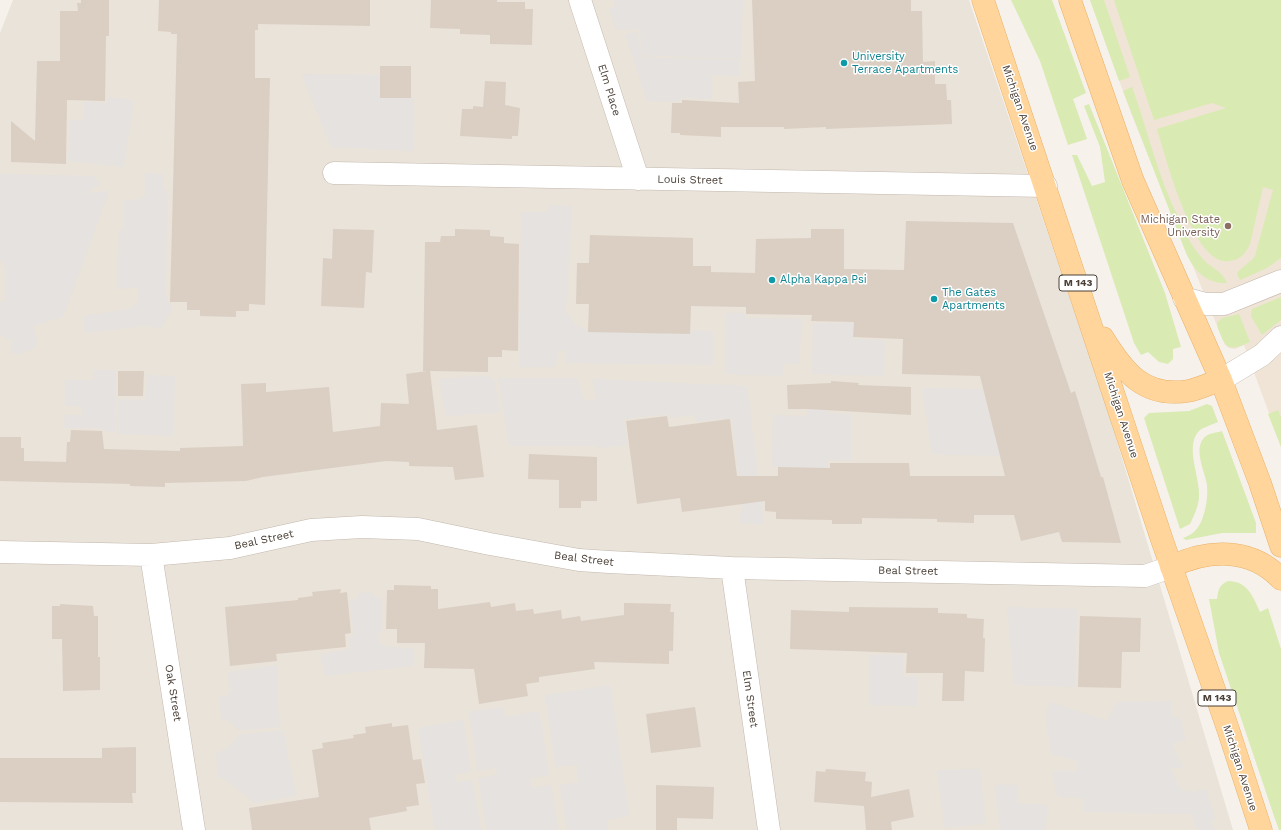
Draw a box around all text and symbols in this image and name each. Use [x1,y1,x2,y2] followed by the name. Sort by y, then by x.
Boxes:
[852,50,958,76] place label: University Terrace Apartments
[839,58,849,68] marker: University Terrace Apartments
[595,63,623,117] street label: Elm Place
[999,63,1041,153] street label: Michigan Avenue
[657,173,723,187] street label: Louis Street
[1141,213,1220,239] place label: Michigan State University
[1223,221,1233,231] marker: Michigan State University
[780,273,867,287] place label: Alpha Kappa Psi
[767,275,777,285] marker: Alpha Kappa Psi
[1059,275,1097,291] road number: M 143
[942,286,1005,312] place label: The Gates Apartments
[929,294,939,304] marker: The Gates Apartments
[1101,370,1141,460] street label: Michigan Avenue
[233,527,295,553] street label: Beal Street
[553,549,615,569] street label: Beal Street
[878,564,938,578] street label: Beal Street
[162,664,184,722] street label: Oak Street
[739,669,761,729] street label: Elm Street
[1198,690,1236,706] road number: M 143
[1220,723,1260,813] street label: Michigan Avenue

